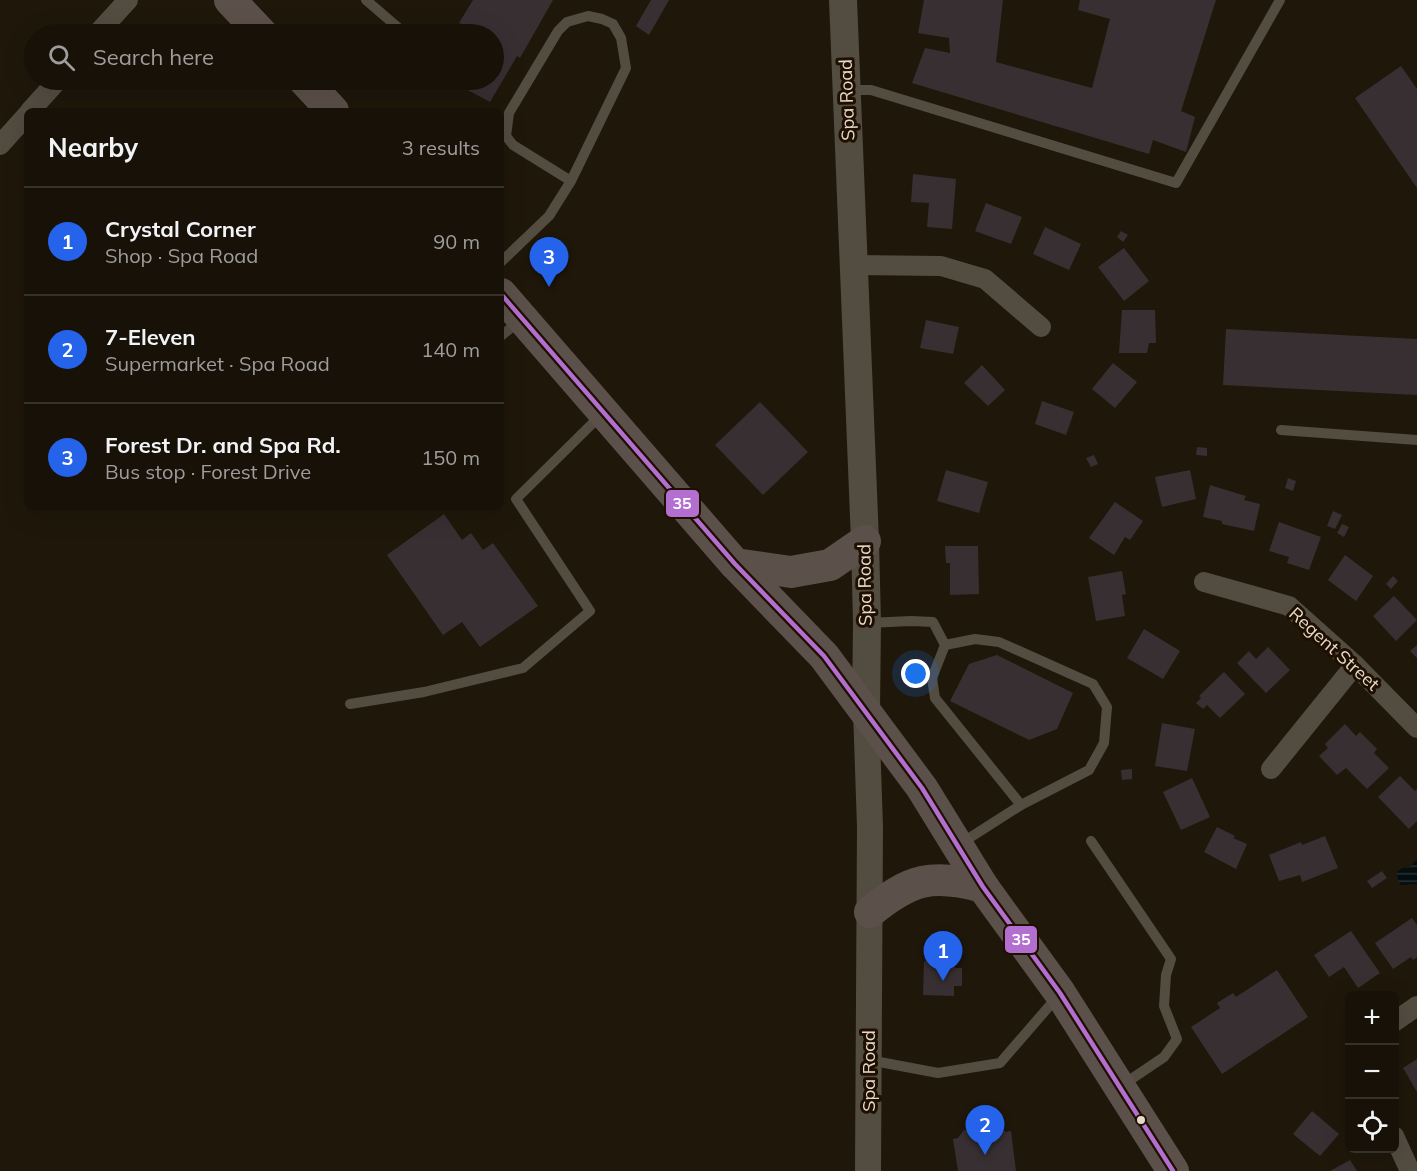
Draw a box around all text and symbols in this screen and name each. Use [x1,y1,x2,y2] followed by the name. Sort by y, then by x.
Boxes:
[24,24,504,90] search box
[45,41,78,74] icon: search
[93,43,214,71] text: Search here
[834,59,859,141] street label: Spa Road
[48,131,138,164] text: Nearby
[402,135,480,160] text: 3 results
[105,215,256,243] text: Crystal Corner
[62,229,74,254] text: 1
[433,229,480,254] text: 90 m
[530,238,568,287] pin: 3
[105,243,258,268] text: Shop · Spa Road
[105,323,196,351] text: 7-Eleven
[62,337,74,362] text: 2
[421,337,480,362] text: 140 m
[105,351,330,376] text: Supermarket · Spa Road
[105,431,341,459] text: Forest Dr. and Spa Rd.
[62,445,74,470] text: 3
[421,445,480,470] text: 150 m
[105,459,311,484] text: Bus stop · Forest Drive
[665,489,700,518] line badge: 35
[672,493,692,513] text: 35
[852,544,877,626] street label: Spa Road
[1284,602,1384,695] street label: Regent Street
[901,659,930,688] your location
[1004,925,1038,954] line badge: 35
[1011,929,1031,949] text: 35
[924,932,962,981] pin: 1
[1345,991,1399,1153] map controls
[1345,991,1399,1045] button: +
[857,1030,880,1112] street label: Spa Road
[1345,1045,1399,1099] button: −
[1345,1099,1399,1153] button: locate
[966,1106,1004,1155] pin: 2
[1135,1114,1147,1126] unlabelled marker

